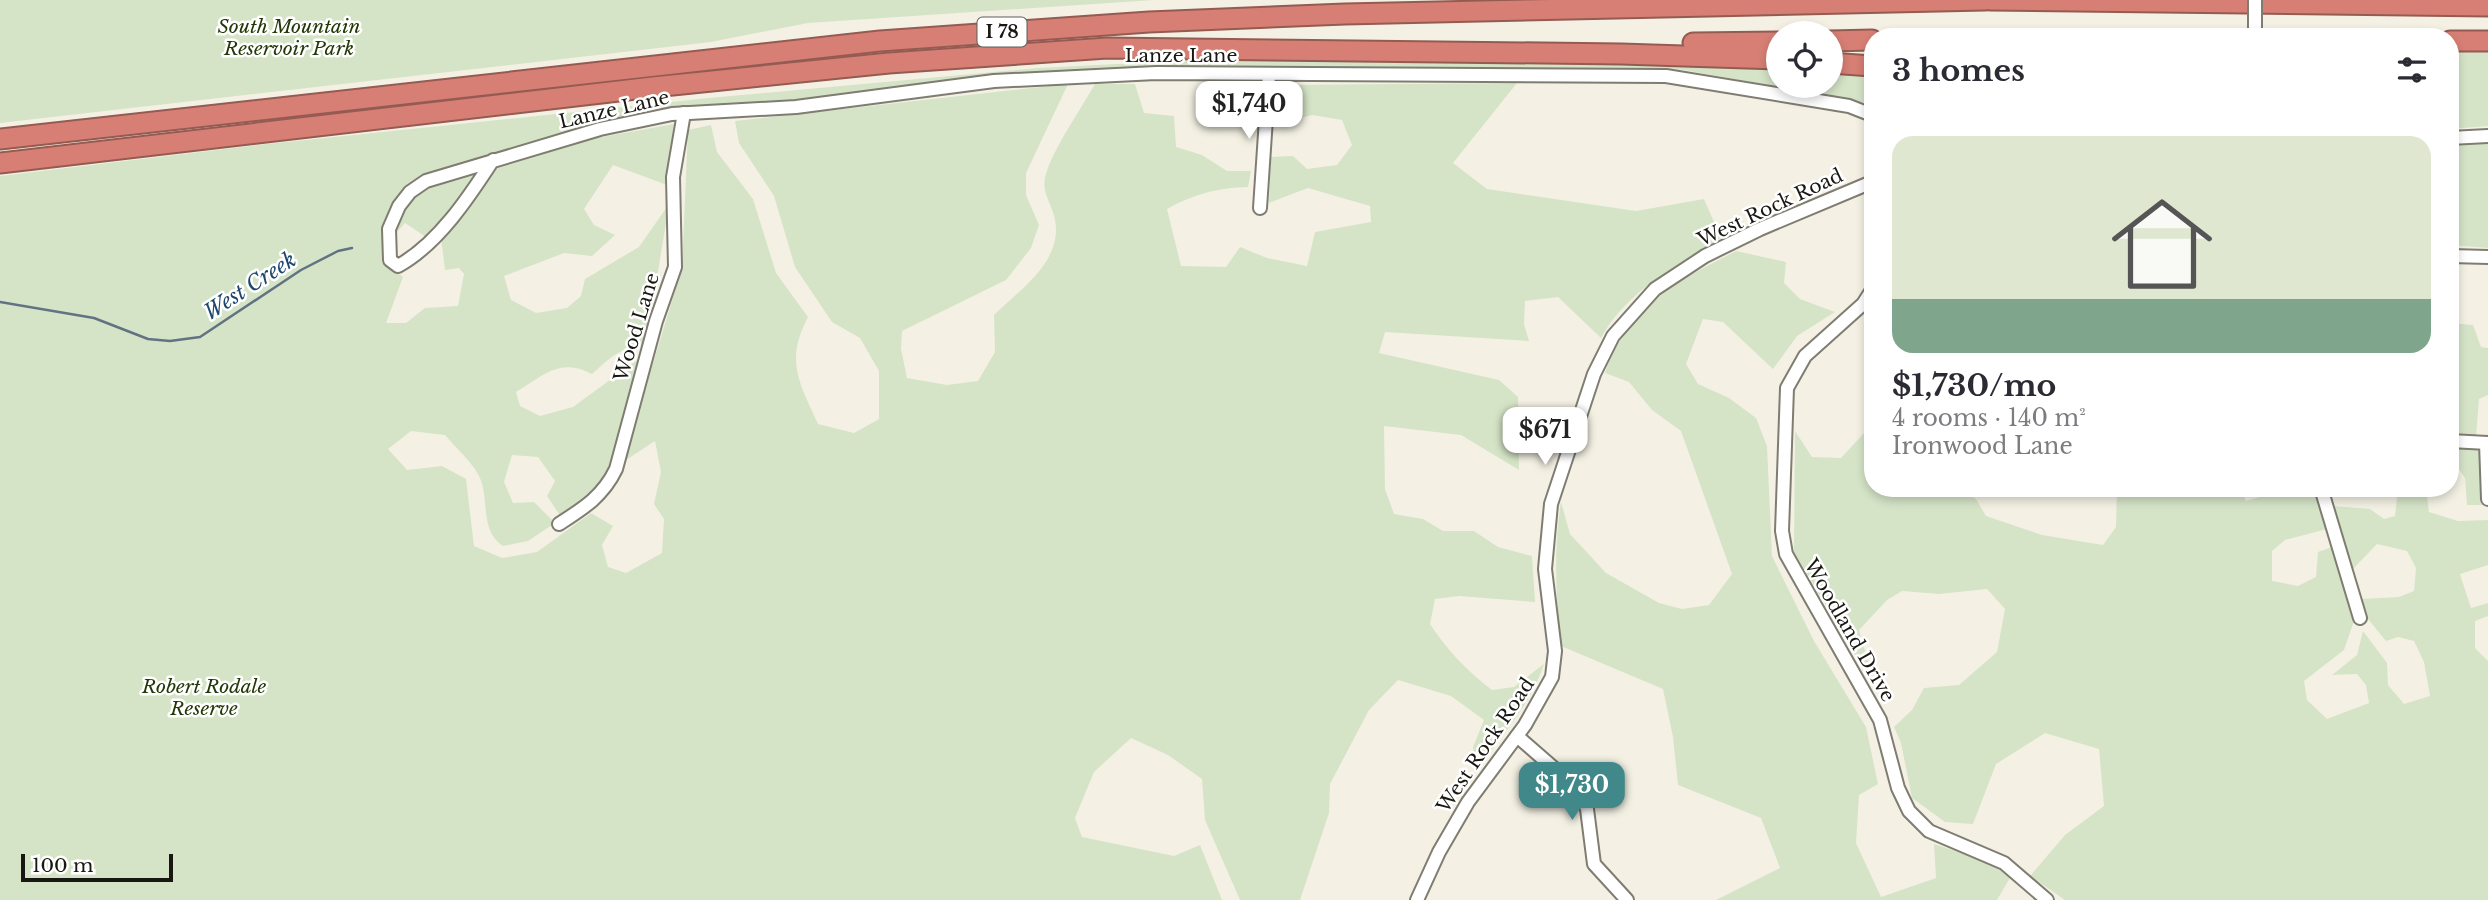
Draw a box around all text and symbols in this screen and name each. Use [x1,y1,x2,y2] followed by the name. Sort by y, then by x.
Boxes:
[218,15,360,60] park label: South Mountain Reservoir Park
[978,17,1026,46] road number: I 78
[1766,21,1843,98] map controls
[1766,21,1843,98] button: locate
[1125,44,1237,67] street label: Lanze Lane
[2393,51,2431,89] icon: filters
[1892,52,2025,89] text: 3 homes
[1192,82,1306,141] pin: $1,740
[557,86,672,133] street label: Lanze Lane
[1212,90,1286,118] text: $1,740
[1693,164,1847,252] street label: West Rock Road
[2099,181,2225,307] icon: home
[199,247,301,325] water label: West Creek
[609,270,664,385] street label: Wood Lane
[1892,367,2056,404] text: $1,730/mo
[1892,404,2086,432] text: 4 rooms · 140 m²
[1504,407,1586,467] pin: $671
[1519,416,1571,444] text: $671
[1892,432,2073,460] text: Ironwood Lane
[1799,554,1900,706] street label: Woodland Drive
[1431,673,1539,818] street label: West Rock Road
[141,675,266,720] park label: Robert Rodale Reserve
[1515,762,1629,822] pin: $1,730
[1535,771,1609,799] text: $1,730
[21,851,173,883] scale bar
[32,854,93,877] text: 100 m

